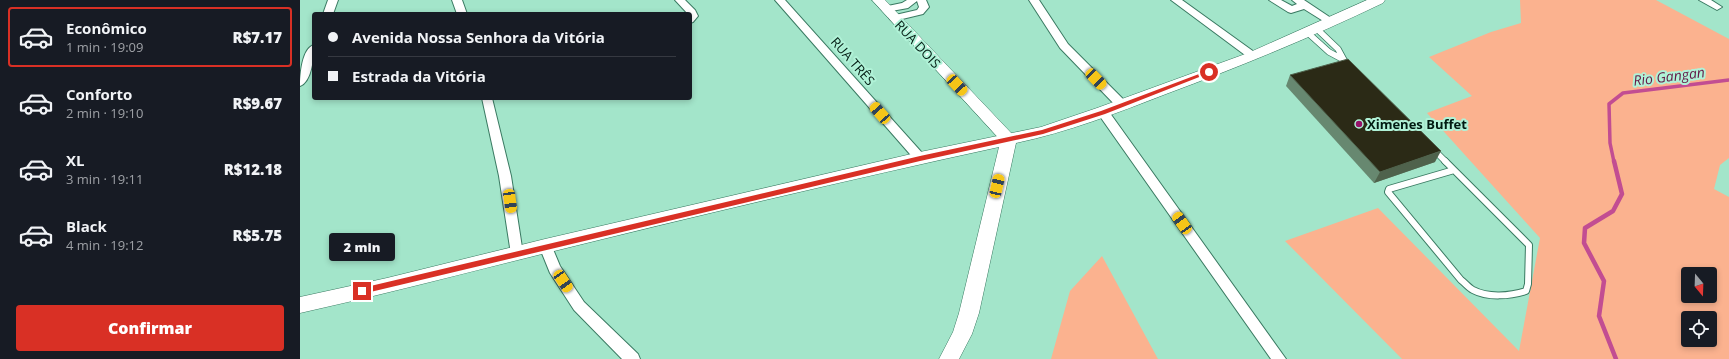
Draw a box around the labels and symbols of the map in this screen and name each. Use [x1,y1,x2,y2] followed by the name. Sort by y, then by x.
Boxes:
[891,16,945,72] street label: RUA DOIS
[827,33,879,89] street label: RUA TRÊS
[1632,62,1706,90] water label: Rio Gangan
[1200,63,1218,81] route start
[1083,66,1109,92] car
[944,72,970,98] car
[868,100,892,126] car
[1367,115,1467,133] place label: Ximenes Buffet
[1354,119,1364,129] marker: Ximenes Buffet
[988,173,1006,199] car
[502,188,518,214] car
[1170,210,1194,236] car
[329,233,395,261] callout: 2 min
[1681,267,1717,303] north arrow
[551,268,575,294] car
[353,282,371,300] route end

